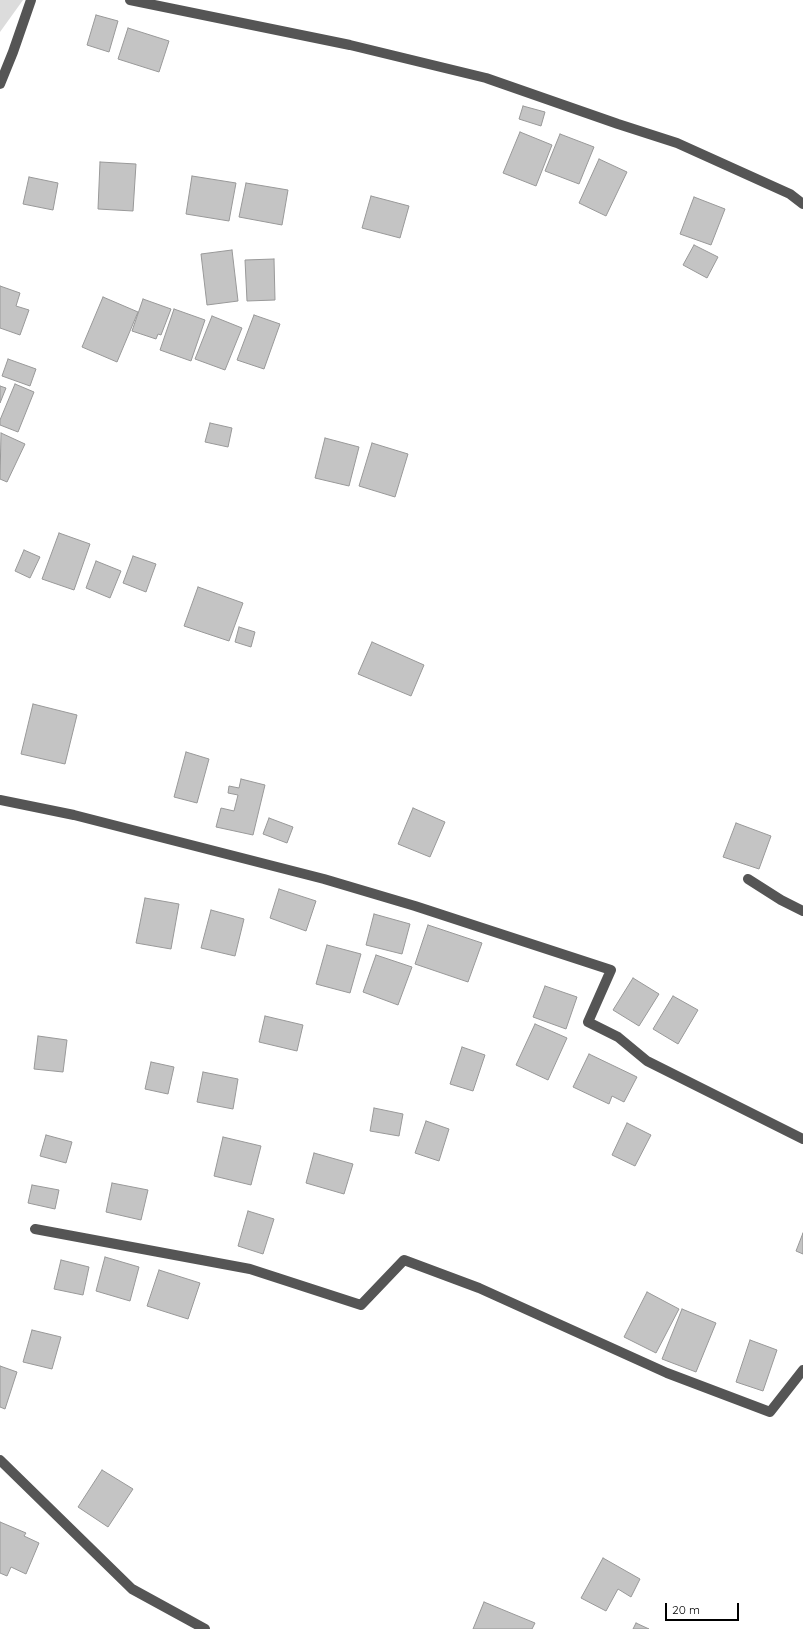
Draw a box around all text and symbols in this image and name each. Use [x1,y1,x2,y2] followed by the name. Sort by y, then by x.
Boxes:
[667,1595,741,1621] scale bar
[672,1602,700,1617] text: 20 m

